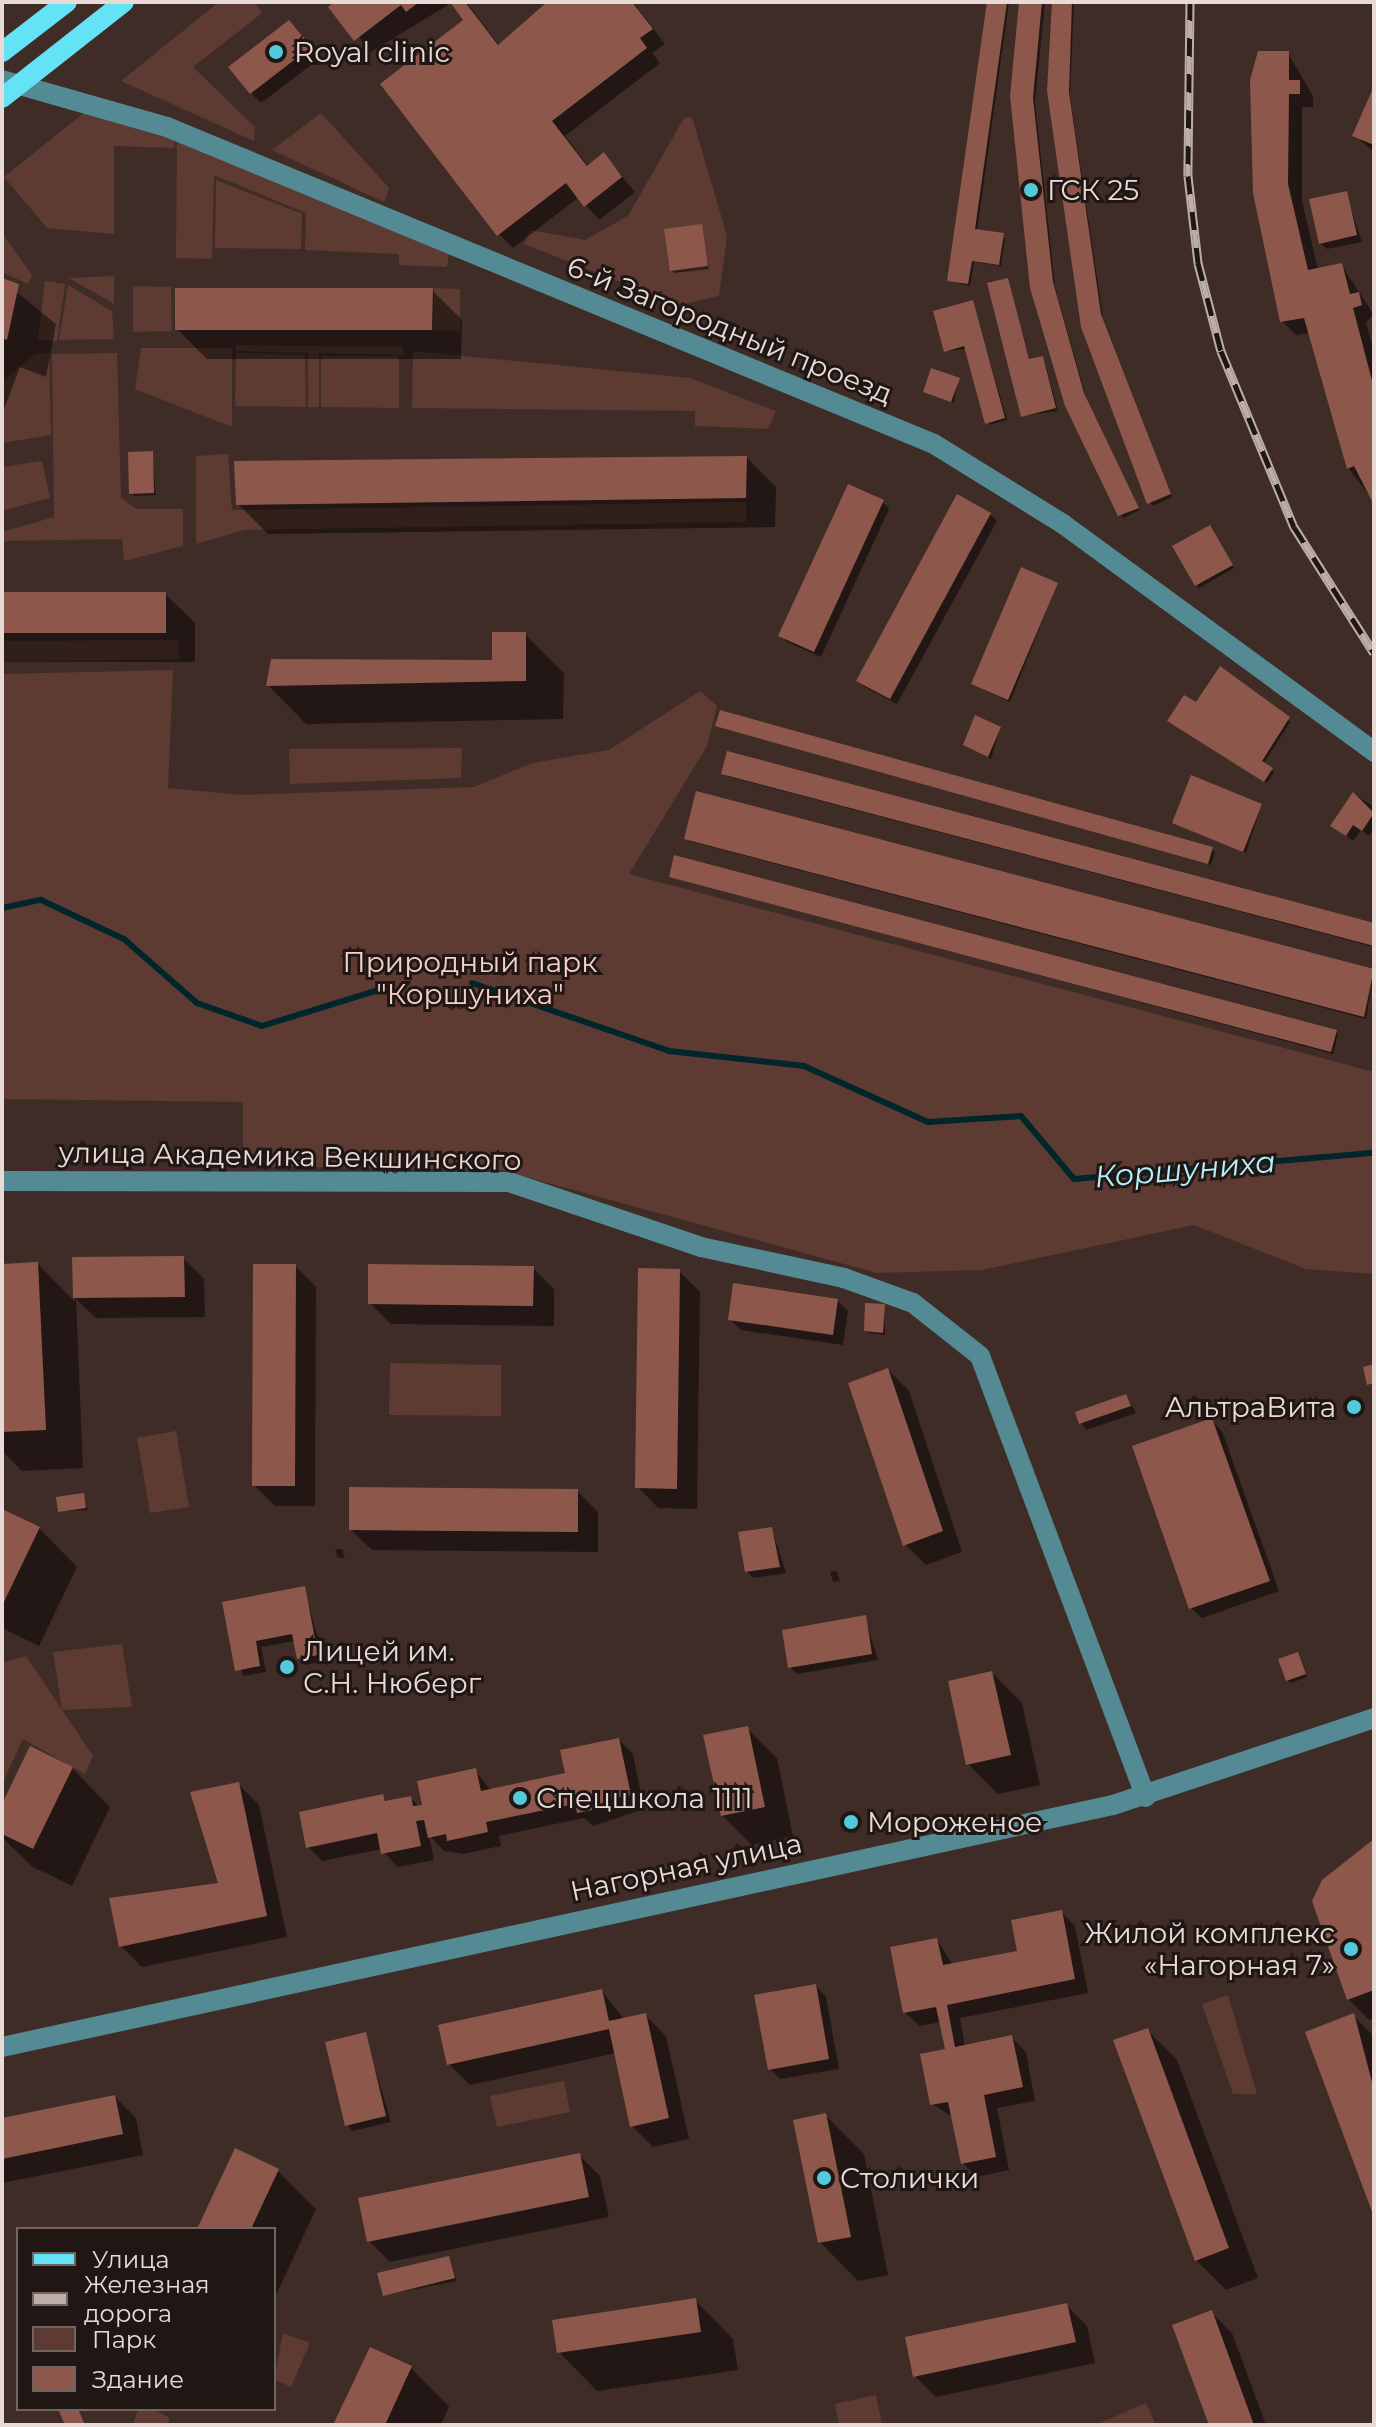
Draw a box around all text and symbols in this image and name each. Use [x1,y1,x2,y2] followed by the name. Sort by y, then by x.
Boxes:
[294,35,450,69] place label: Royal clinic
[265,41,287,63] marker: Royal clinic
[1047,173,1139,207] place label: ГСК 25
[1022,181,1040,199] marker: ГСК 25
[563,249,897,411] street label: 6-й Загородный проезд
[343,945,597,1011] park label: Природный парк "Коршуниха"
[58,1135,522,1177] street label: улица Академика Векшинского
[1093,1144,1277,1196] water label: Коршуниха
[1165,1390,1336,1424] place label: АльтраВита
[1343,1396,1365,1418] marker: АльтраВита
[303,1634,481,1700] place label: Лицей им. С.Н. Нюберг
[278,1658,296,1676] marker: Лицей им. С.Н. Нюберг
[536,1781,753,1815] place label: Спецшкола 1111
[511,1789,529,1807] marker: Спецшкола 1111
[867,1805,1042,1839] place label: Мороженое
[842,1813,860,1831] marker: Мороженое
[567,1826,805,1908] street label: Нагорная улица
[1084,1916,1335,1982] place label: Жилой комплекс «Нагорная 7»
[1342,1940,1360,1958] marker: Жилой комплекс «Нагорная 7»
[840,2161,979,2195] place label: Столички
[815,2169,833,2187] marker: Столички
[16,2227,276,2411] legend
[92,2245,170,2274] text: Улица
[84,2270,210,2328] text: Железная дорога
[92,2325,156,2354] text: Парк
[92,2365,184,2394] text: Здание

